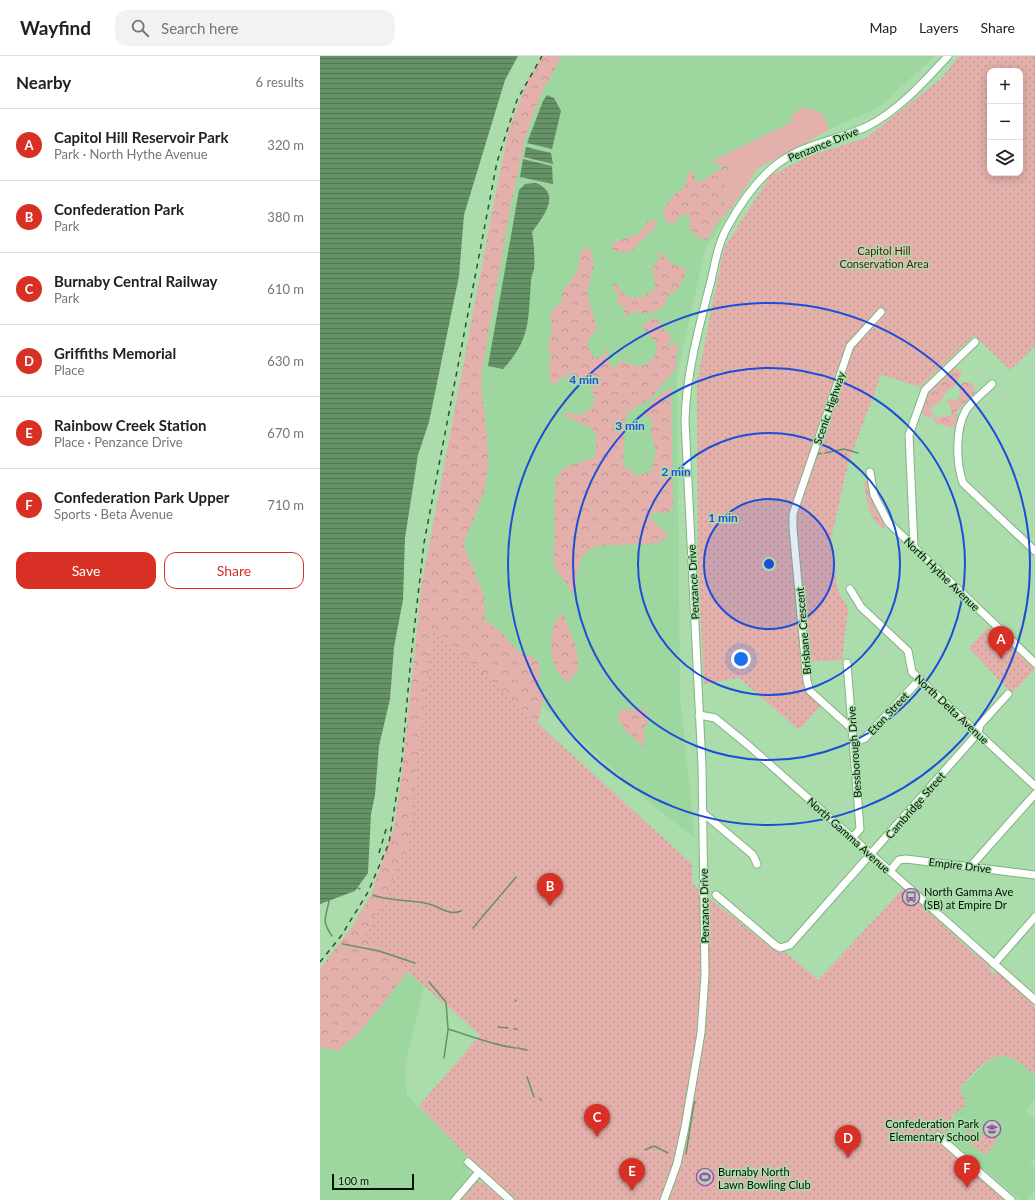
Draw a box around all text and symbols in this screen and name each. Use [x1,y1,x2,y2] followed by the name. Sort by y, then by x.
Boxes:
[115,10,395,46] search box
[20,16,91,39] text: Wayfind
[129,17,151,39] icon: search
[161,19,238,37] text: Search here
[869,19,897,36] text: Map
[919,19,959,36] text: Layers
[981,19,1015,36] text: Share
[987,68,1023,176] map controls
[987,68,1023,104] button: +
[16,72,71,93] text: Nearby
[256,74,304,90] text: 6 results
[987,104,1023,140] button: −
[786,124,860,164] street label: Penzance Drive
[54,128,228,146] text: Capitol Hill Reservoir Park
[24,137,34,153] text: A
[267,137,304,153] text: 320 m
[987,140,1023,176] button: layers
[54,146,208,162] text: Park · North Hythe Avenue
[54,200,184,218] text: Confederation Park
[25,209,33,225] text: B
[267,209,304,225] text: 380 m
[54,218,79,234] text: Park
[839,244,929,270] park label: Capitol Hill Conservation Area
[54,272,217,290] text: Burnaby Central Railway
[25,281,33,297] text: C
[267,281,304,297] text: 610 m
[54,290,79,306] text: Park
[54,344,176,362] text: Griffiths Memorial
[24,353,34,369] text: D
[267,353,304,369] text: 630 m
[54,362,84,378] text: Place
[810,370,848,446] street label: Scenic Highway
[569,372,599,387] text: 4 min
[54,416,206,434] text: Rainbow Creek Station
[615,418,645,433] text: 3 min
[25,425,33,441] text: E
[267,425,304,441] text: 670 m
[54,434,183,450] text: Place · Penzance Drive
[661,464,691,479] text: 2 min
[54,488,229,506] text: Confederation Park Upper
[25,497,33,513] text: F
[267,497,304,513] text: 710 m
[54,506,173,522] text: Sports · Beta Avenue
[708,510,738,525] text: 1 min
[901,535,983,614] street label: North Hythe Avenue
[685,544,701,620] street label: Penzance Drive
[16,552,156,589] button: Save
[164,552,304,589] button: Share
[762,557,776,571] centre of rings
[793,587,813,675] street label: Brisbane Crescent
[988,626,1014,659] pin: A
[731,649,751,669] your location
[912,671,992,747] street label: North Delta Avenue
[865,689,911,737] street label: Eton Street
[844,706,864,798] street label: Bessborough Drive
[883,769,948,841] street label: Cambridge Street
[805,794,893,876] street label: North Gamma Avenue
[928,855,992,875] street label: Empire Drive
[697,868,711,944] street label: Penzance Drive
[537,873,563,906] pin: B
[924,885,1013,911] place label: North Gamma Ave (SB) at Empire Dr
[901,887,921,907] bus stop icon: North Gamma Ave (SB) at Empire Dr
[584,1104,610,1137] pin: C
[885,1117,979,1143] place label: Confederation Park Elementary School
[982,1119,1002,1139] school or university icon: Confederation Park Elementary School
[835,1125,861,1158] pin: D
[954,1155,980,1188] pin: F
[619,1158,645,1191] pin: E
[718,1165,811,1191] place label: Burnaby North Lawn Bowling Club
[695,1167,715,1187] sports icon: Burnaby North Lawn Bowling Club
[332,1172,414,1191] scale bar
[338,1174,369,1187] text: 100 m

